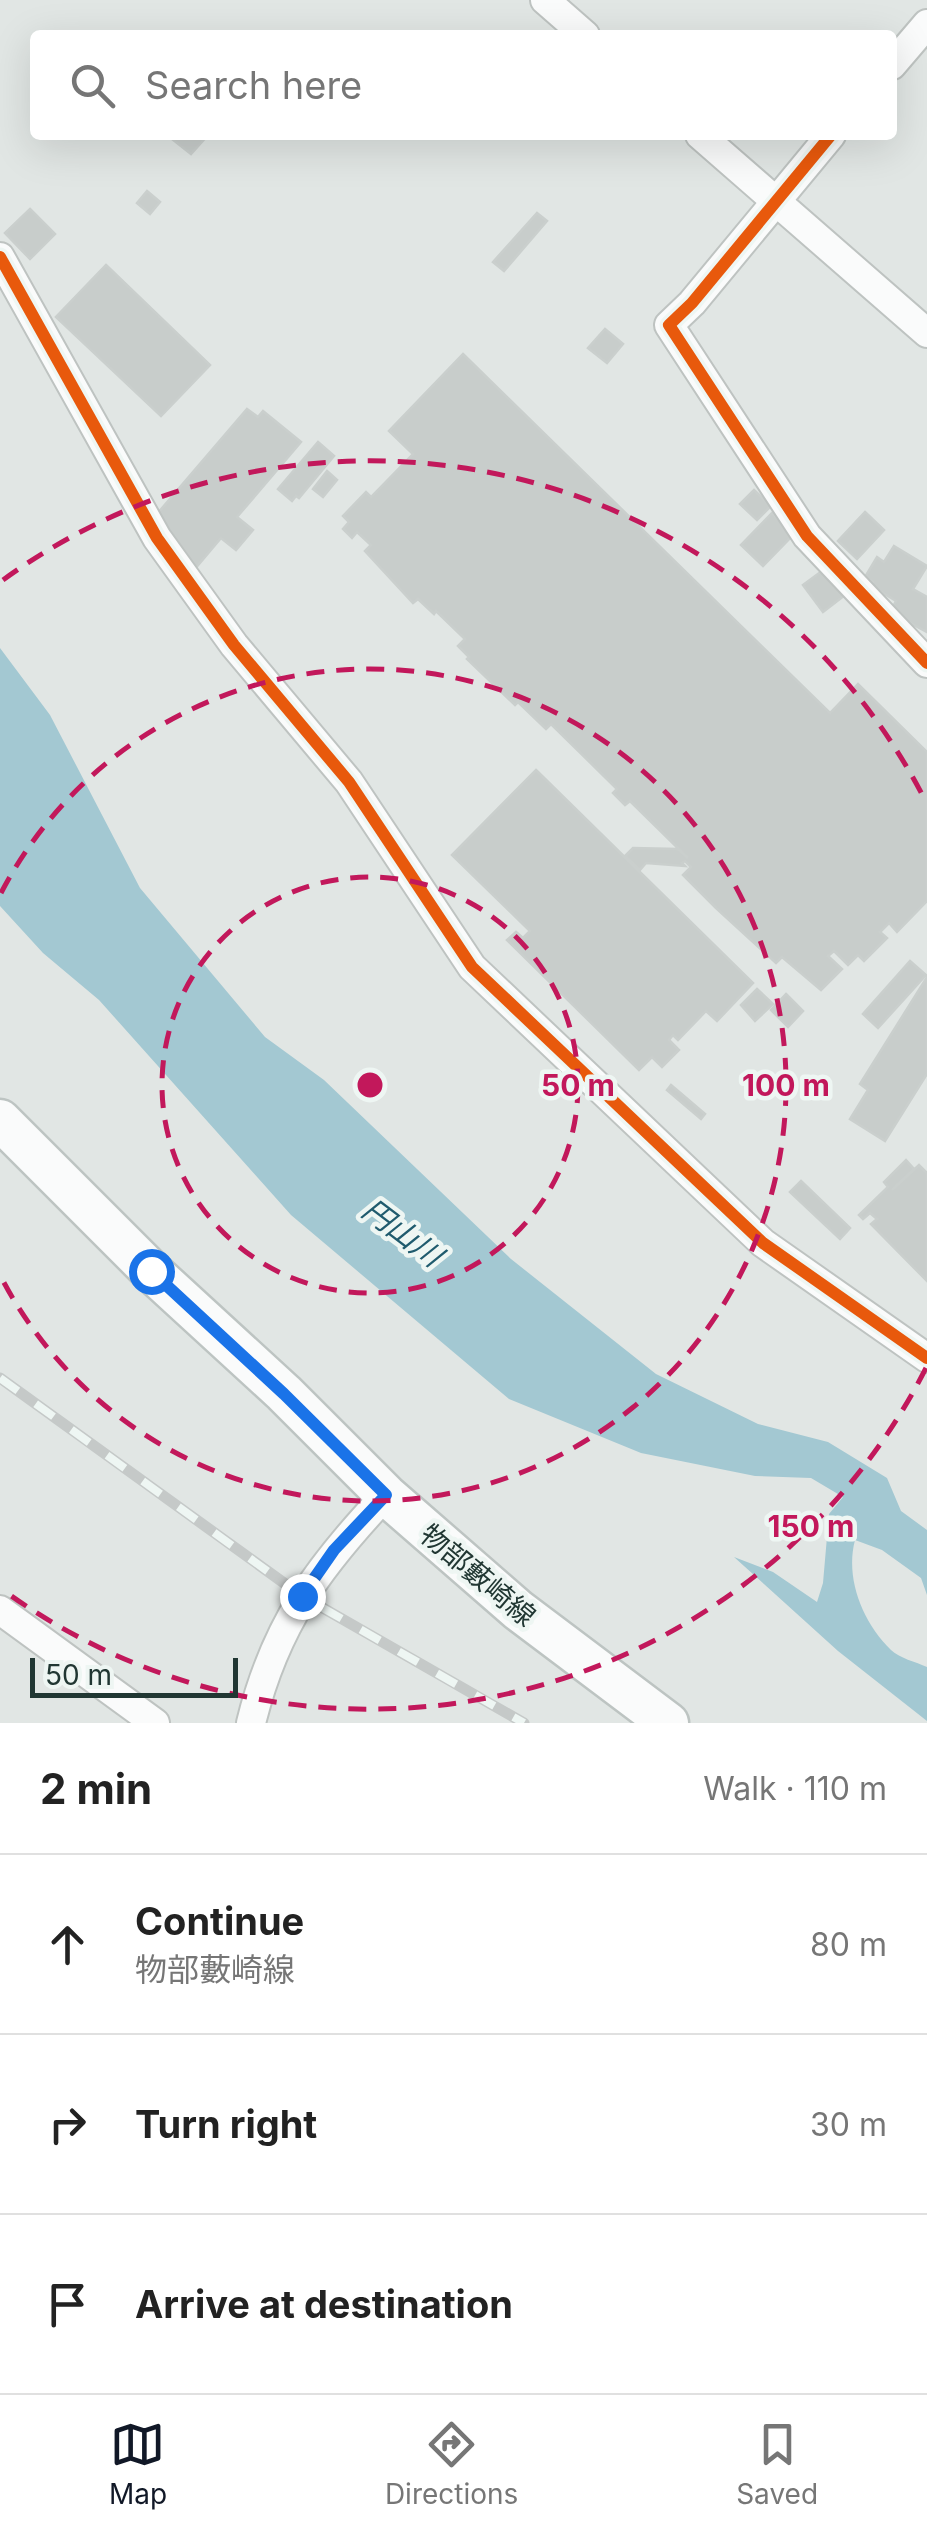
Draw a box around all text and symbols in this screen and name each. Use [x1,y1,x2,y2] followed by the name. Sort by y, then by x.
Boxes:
[30,30,897,140] search box
[65,58,120,113] icon: search
[145,62,362,108] text: Search here
[352,1067,388,1103] centre of rings
[541,1067,615,1103] text: 50 m
[742,1067,830,1103] text: 100 m
[356,1191,452,1275] water label: 円山川
[129,1249,175,1295] route start
[768,1508,854,1544] text: 150 m
[413,1517,543,1633] street label: 物部藪崎線
[280,1574,326,1620] route end
[30,1653,238,1698] scale bar
[45,1658,112,1692] text: 50 m
[40,1763,152,1814] text: 2 min
[703,1769,887,1808] text: Walk · 110 m
[135,1898,304,1944] text: Continue
[40,1917,95,1972] icon: ahead
[810,1925,887,1964] text: 80 m
[135,1950,295,1989] text: 物部藪崎線
[40,2097,95,2152] icon: right
[135,2101,317,2147] text: Turn right
[810,2105,887,2144] text: 30 m
[40,2277,95,2332] icon: arrive
[135,2281,513,2327] text: Arrive at destination
[109,2417,167,2511] tab: Map
[385,2417,518,2511] tab: Directions
[736,2417,818,2511] tab: Saved

